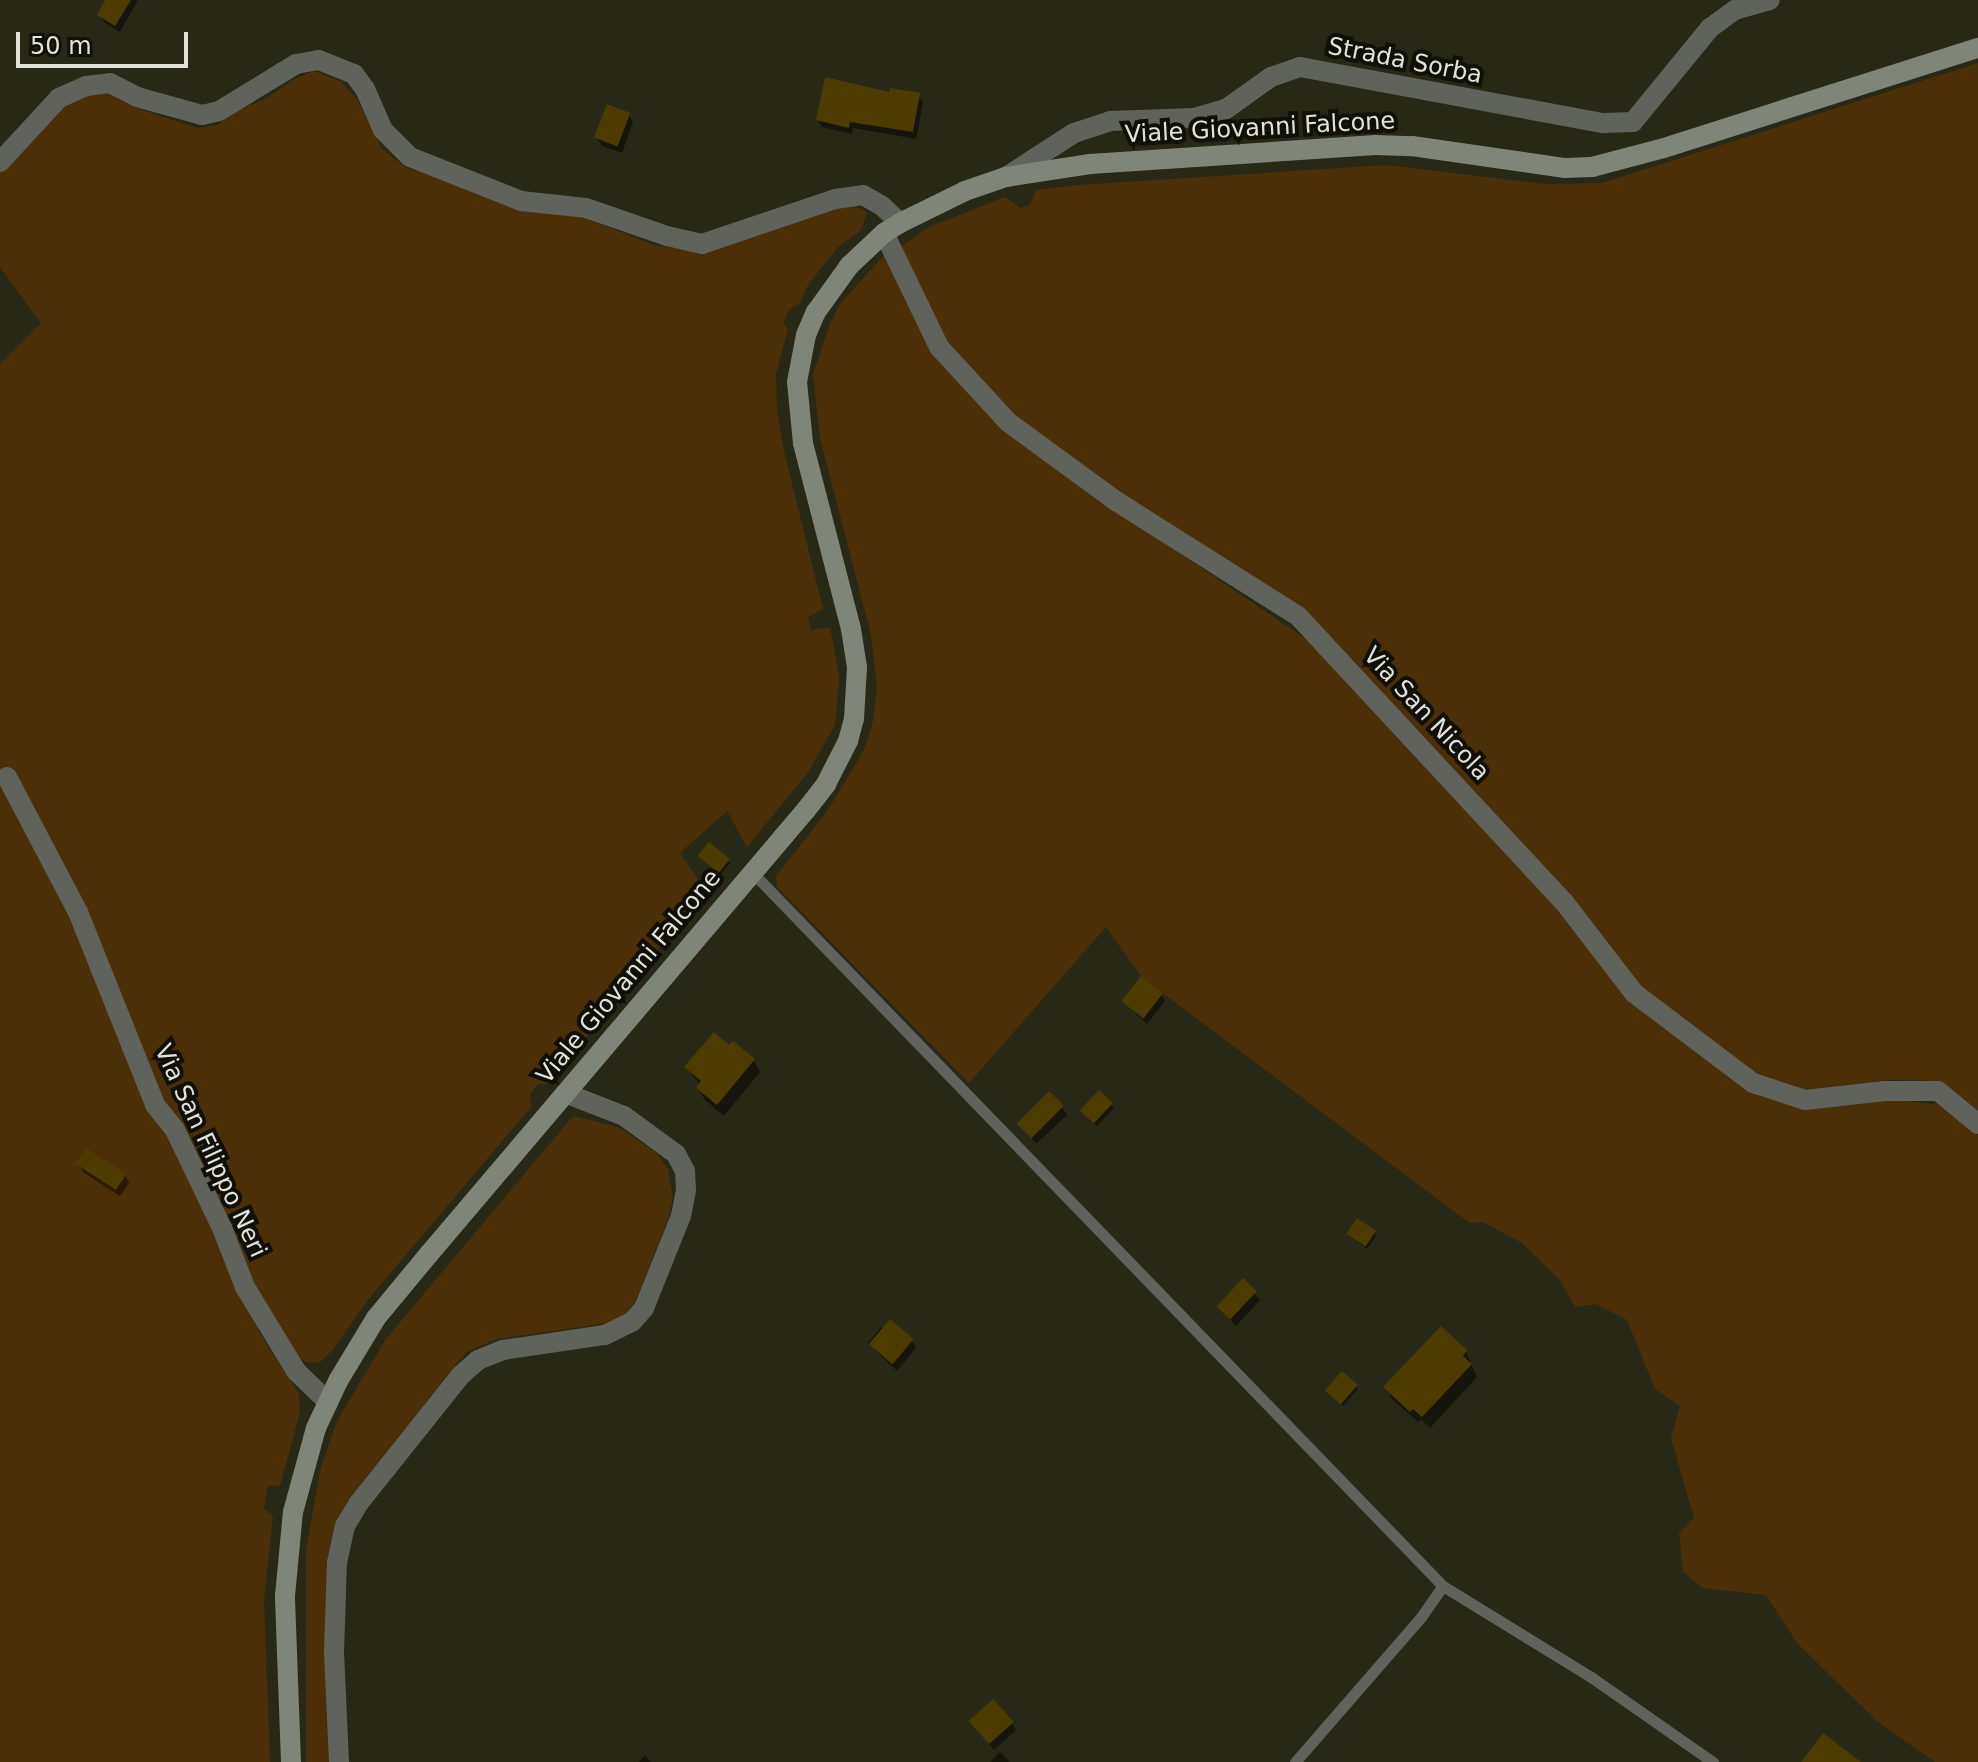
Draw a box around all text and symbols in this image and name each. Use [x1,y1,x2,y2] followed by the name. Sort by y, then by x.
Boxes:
[20,16,192,66] scale bar
[30,32,92,60] text: 50 m
[1325,32,1485,90] street label: Strada Sorba
[1124,107,1396,149] street label: Viale Giovanni Falcone
[1357,641,1495,787] street label: Via San Nicola
[531,864,727,1090] street label: Viale Giovanni Falcone
[148,1040,272,1262] street label: Via San Filippo Neri

